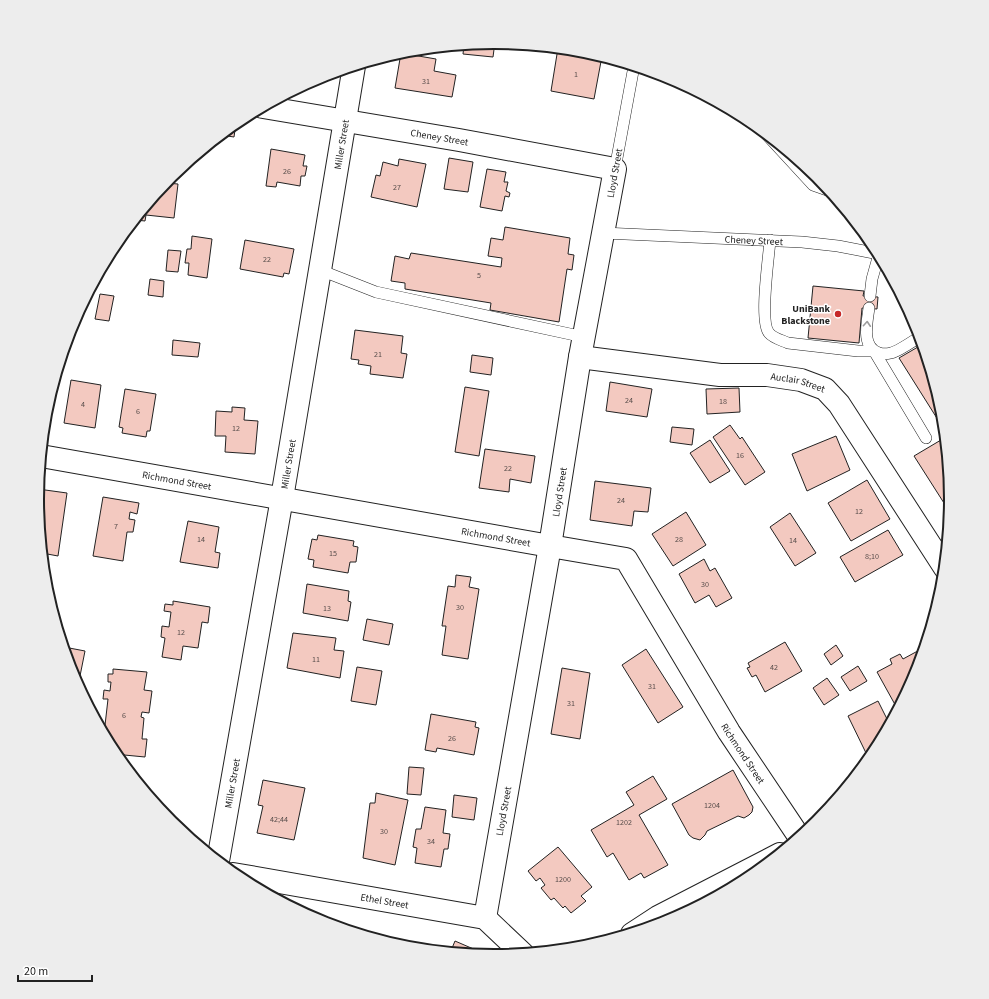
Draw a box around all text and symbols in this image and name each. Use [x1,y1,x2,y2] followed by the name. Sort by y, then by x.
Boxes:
[574,69,578,80] house number: 1
[422,76,430,87] house number: 31
[331,118,353,171] street label: Miller Street
[409,126,470,150] street label: Cheney Street
[604,147,626,199] street label: Lloyd Street
[283,166,291,177] house number: 26
[393,182,401,193] house number: 27
[724,233,784,249] street label: Cheney Street
[263,254,271,265] house number: 22
[477,270,481,281] house number: 5
[781,302,831,328] place label: UniBank Blackstone
[833,309,843,319] marker: UniBank Blackstone
[862,321,871,327] one-way arrow
[374,349,382,360] house number: 21
[770,370,828,397] street label: Auclair Street
[625,395,633,406] house number: 24
[719,396,727,407] house number: 18
[81,399,85,410] house number: 4
[136,406,140,417] house number: 6
[232,423,240,434] house number: 12
[278,438,300,490] street label: Miller Street
[736,450,744,461] house number: 16
[504,463,512,474] house number: 22
[549,466,571,518] street label: Lloyd Street
[141,468,213,494] street label: Richmond Street
[617,495,625,506] house number: 24
[855,506,863,517] house number: 12
[114,521,118,532] house number: 7
[460,524,532,551] street label: Richmond Street
[197,534,205,545] house number: 14
[675,534,683,545] house number: 28
[789,535,797,546] house number: 14
[329,548,337,559] house number: 15
[865,551,879,562] house number: 8;10
[701,579,709,590] house number: 30
[456,602,464,613] house number: 30
[323,603,331,614] house number: 13
[177,627,185,638] house number: 12
[312,654,320,665] house number: 11
[770,662,778,673] house number: 42
[648,681,656,692] house number: 31
[567,698,575,709] house number: 31
[122,710,126,721] house number: 6
[717,721,768,787] street label: Richmond Street
[448,733,456,744] house number: 26
[221,757,244,809] street label: Miller Street
[493,785,515,837] street label: Lloyd Street
[704,800,720,811] house number: 1204
[270,814,288,825] house number: 42;44
[616,817,632,828] house number: 1202
[380,826,388,837] house number: 30
[427,836,435,847] house number: 34
[555,874,571,885] house number: 1200
[359,890,410,913] street label: Ethel Street
[18,957,92,983] scale bar
[24,963,48,980] text: 20 m

